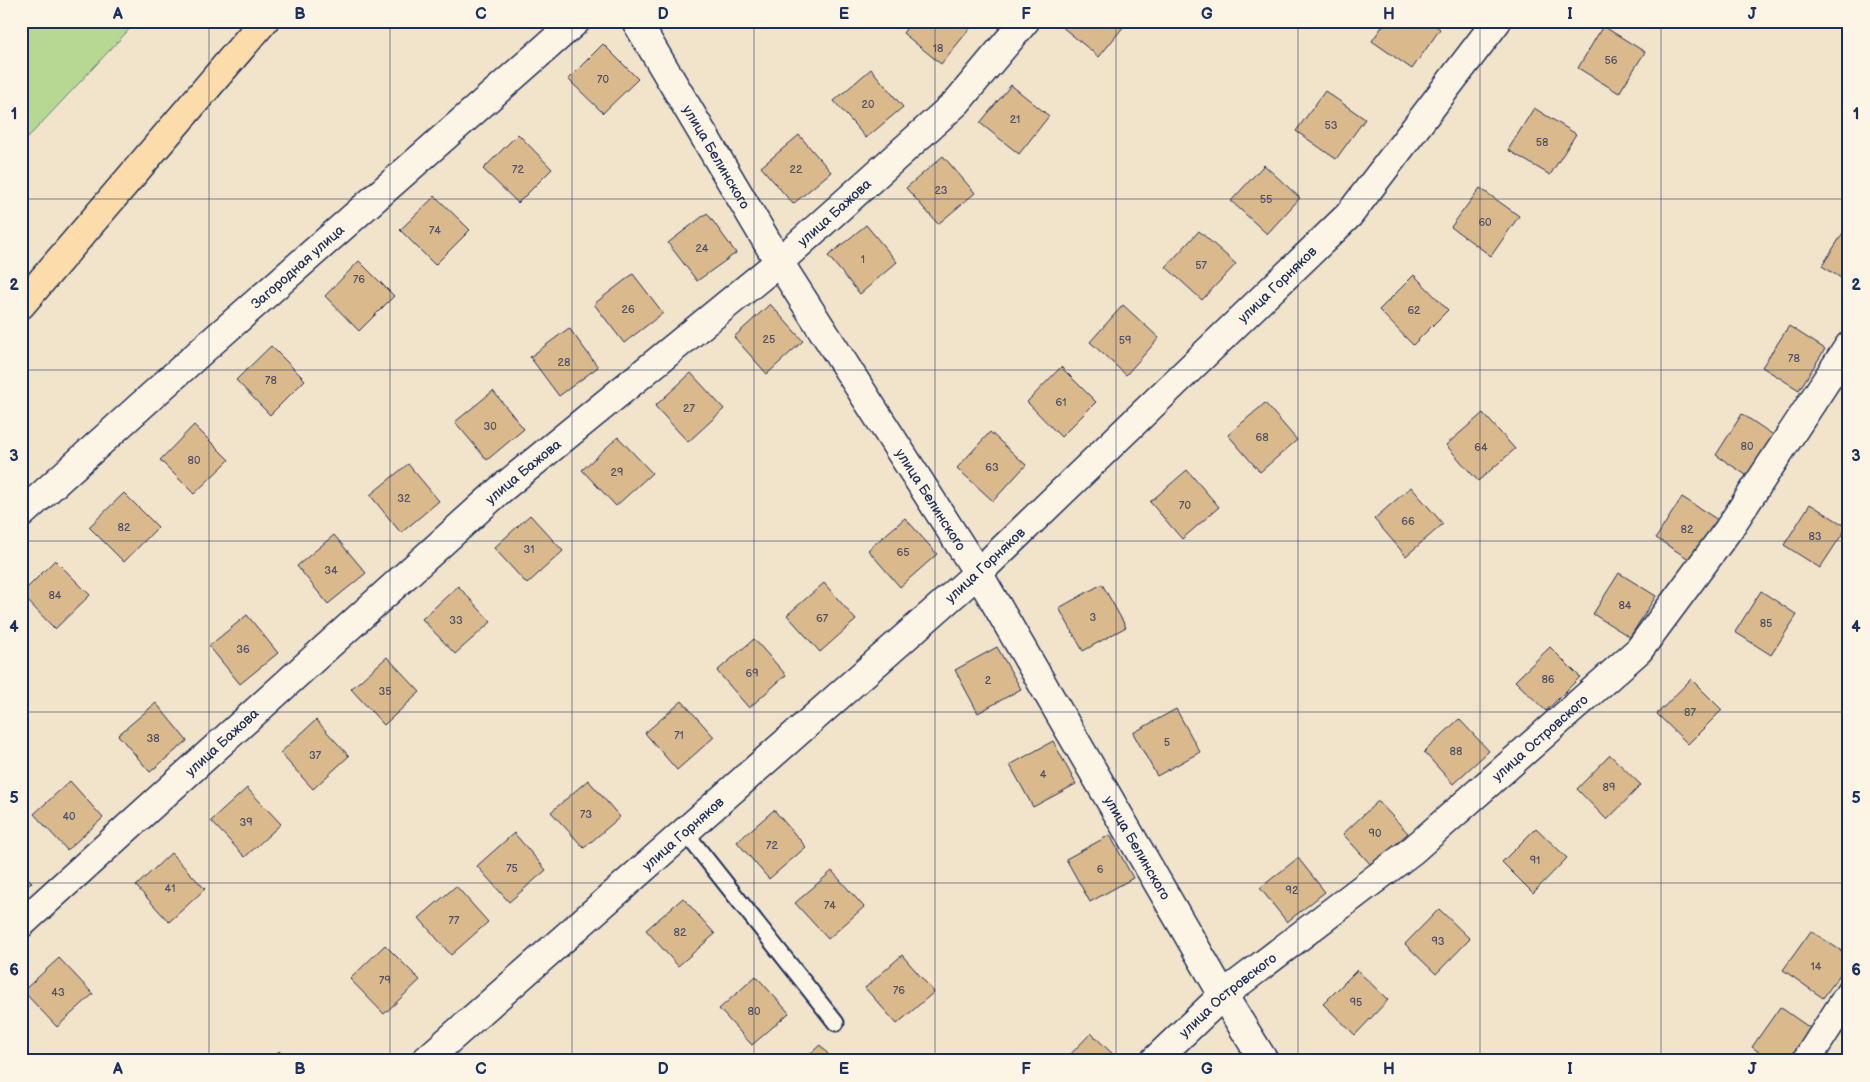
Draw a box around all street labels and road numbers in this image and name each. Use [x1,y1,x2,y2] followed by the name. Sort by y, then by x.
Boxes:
[679,102,754,212] street label: улица Белинского
[794,175,875,250] street label: улица Бажова
[248,221,348,313] street label: Загородная улица
[1234,242,1321,327] street label: улица Горняков
[482,435,565,508] street label: улица Бажова
[892,445,969,554] street label: улица Белинского
[942,524,1029,607] street label: улица Горняков
[1489,691,1592,785] street label: улица Островского
[182,704,263,780] street label: улица Бажова
[639,793,728,874] street label: улица Горняков
[1100,793,1174,903] street label: улица Белинского
[1176,949,1280,1041] street label: улица Островского

